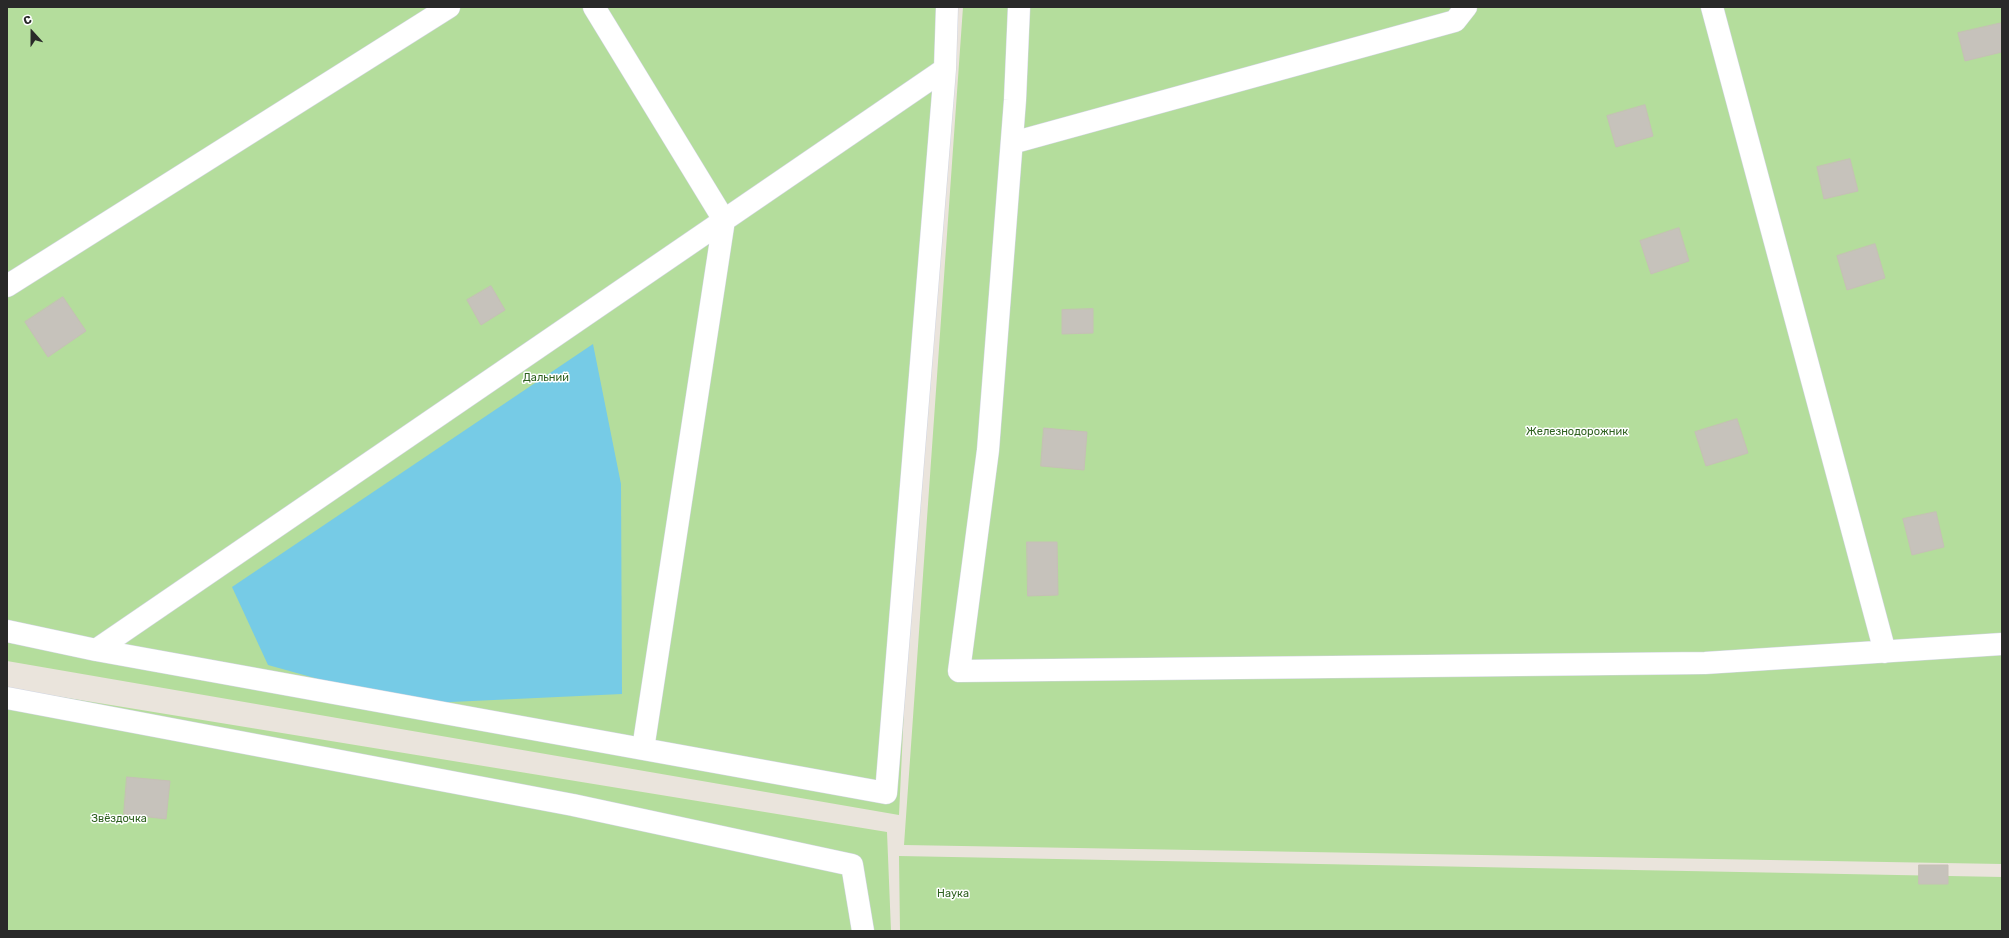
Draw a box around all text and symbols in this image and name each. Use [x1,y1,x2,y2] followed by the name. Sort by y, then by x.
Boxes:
[12,12,52,52] north arrow
[22,13,33,28] text: С
[523,371,569,385] park label: Дальний
[1526,425,1628,439] park label: Железнодорожник
[91,812,147,826] park label: Звёздочка
[937,887,969,901] park label: Наука

